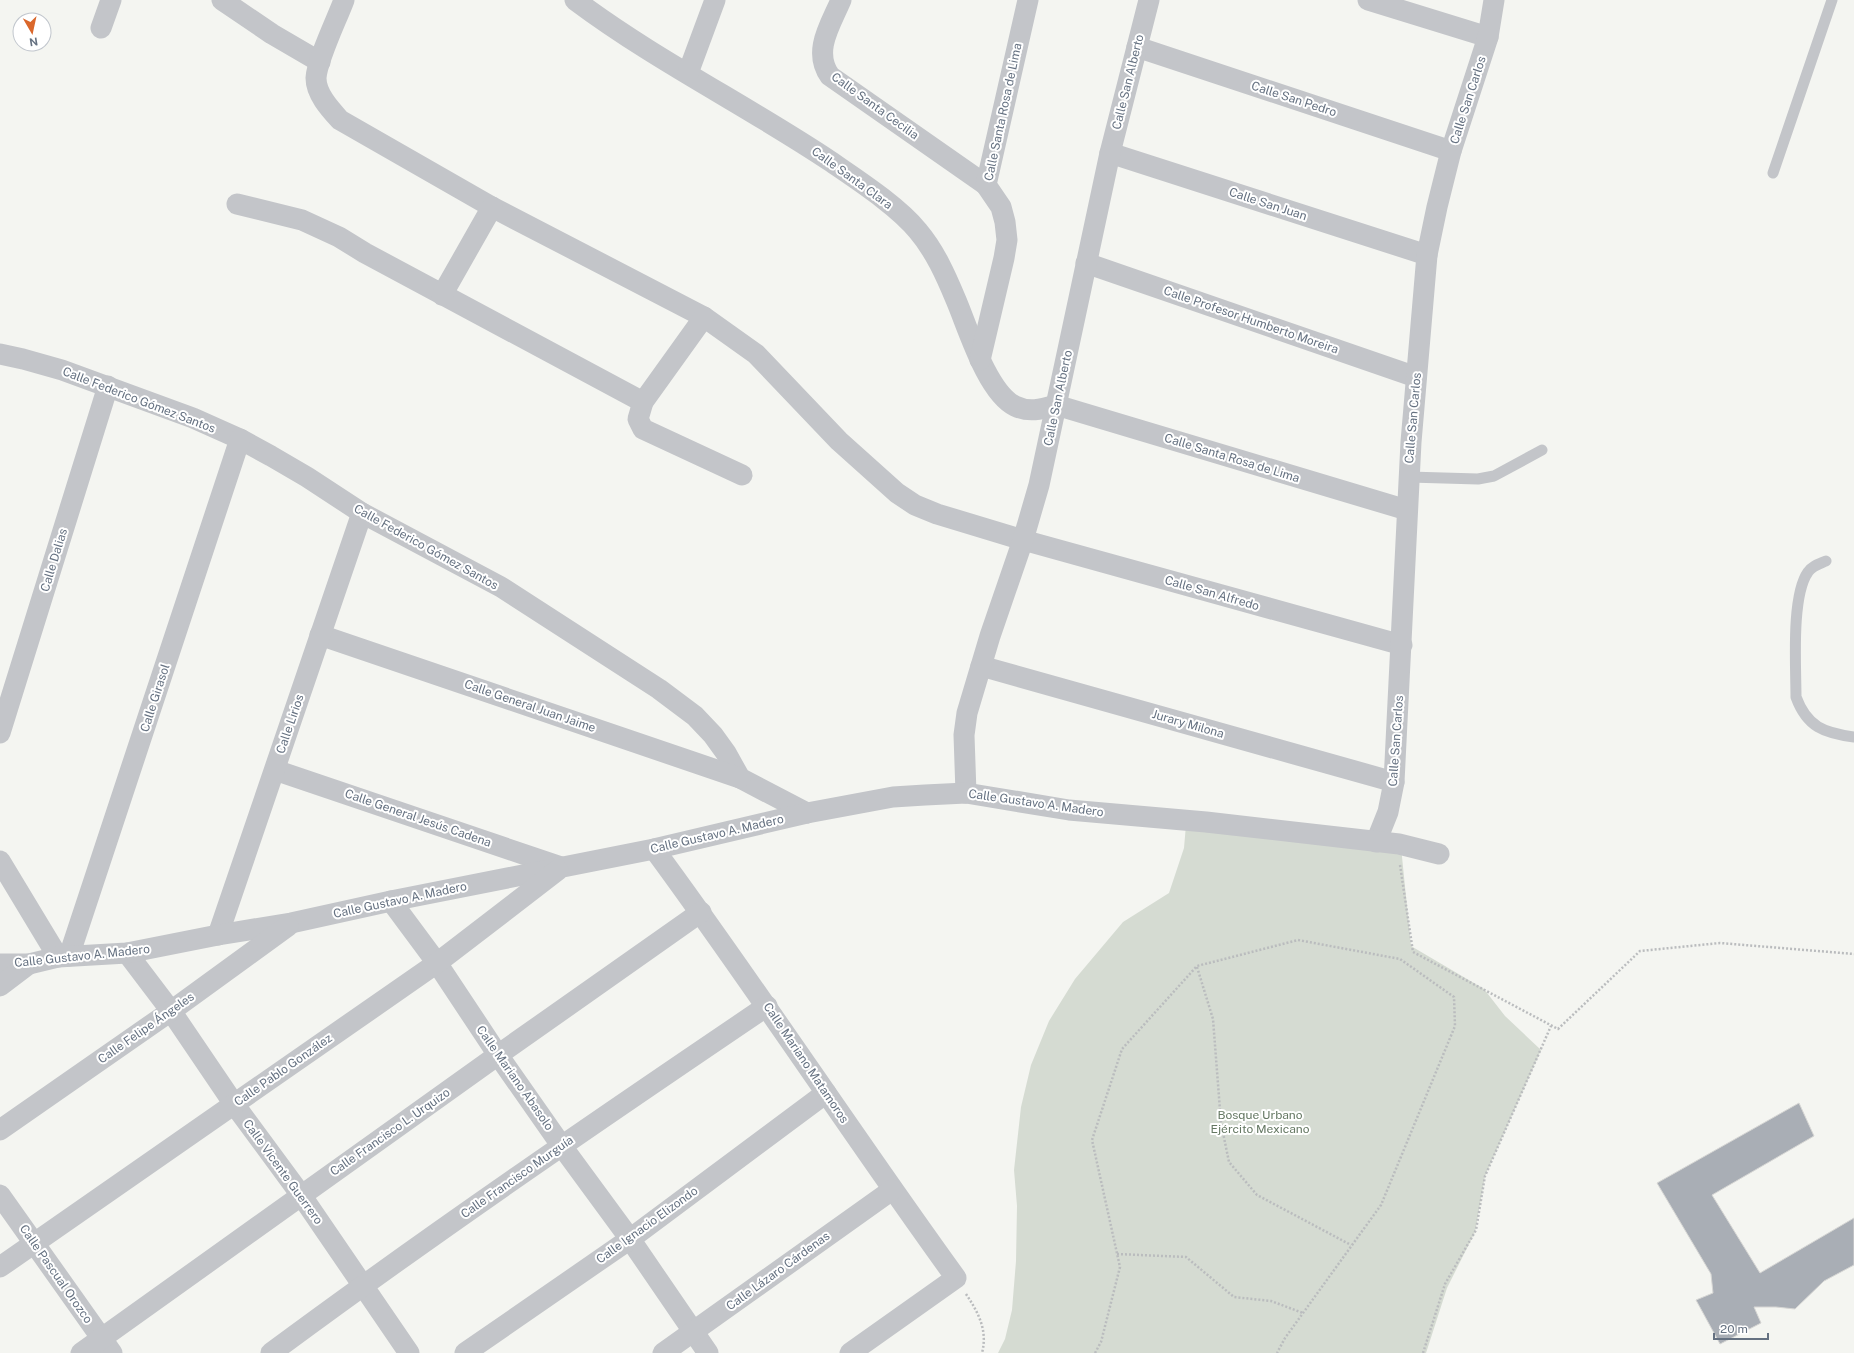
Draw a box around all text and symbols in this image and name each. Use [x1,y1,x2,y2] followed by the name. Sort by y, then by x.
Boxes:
[12,12,52,52] north arrow
[1109,33,1147,131] street label: Calle San Alberto
[28,35,39,48] text: N
[982,42,1024,182] street label: Calle Santa Rosa de Lima
[1447,54,1489,146] street label: Calle San Carlos
[829,70,921,142] street label: Calle Santa Cecilia
[1250,79,1339,119] street label: Calle San Pedro
[809,144,895,212] street label: Calle Santa Clara
[1227,185,1309,223] street label: Calle San Juan
[1162,283,1340,357] street label: Calle Profesor Humberto Moreira
[1041,349,1075,447] street label: Calle San Alberto
[61,364,217,436] street label: Calle Federico Gómez Santos
[1402,372,1424,464] street label: Calle San Carlos
[1163,431,1301,485] street label: Calle Santa Rosa de Lima
[351,501,501,593] street label: Calle Federico Gómez Santos
[38,527,70,593] street label: Calle Dalias
[1163,573,1261,613] street label: Calle San Alfredo
[137,662,173,734] street label: Calle Girasol
[463,677,598,735] street label: Calle General Juan Jaime
[273,693,307,755] street label: Calle Lirios
[1386,695,1406,787] street label: Calle San Carlos
[1150,707,1226,741] street label: Jurary Milona
[343,786,493,850] street label: Calle General Jesús Cadena
[968,787,1105,819] street label: Calle Gustavo A. Madero
[649,812,785,856] street label: Calle Gustavo A. Madero
[332,879,468,921] street label: Calle Gustavo A. Madero
[14,942,151,970] street label: Calle Gustavo A. Madero
[95,990,197,1066] street label: Calle Felipe Ángeles
[760,1000,852,1126] street label: Calle Mariano Matamoros
[474,1023,557,1133] street label: Calle Mariano Abasolo
[231,1031,335,1109] street label: Calle Pablo González
[327,1085,453,1179] street label: Calle Francisco L. Urquizo
[1211,1108,1310,1136] park label: Bosque Urbano Ejército Mexicano
[240,1117,326,1227] street label: Calle Vicente Guerrero
[458,1133,576,1221] street label: Calle Francisco Murguía
[594,1183,701,1266] street label: Calle Ignacio Elizondo
[17,1222,95,1326] street label: Calle Pascual Orozco
[724,1229,832,1313] street label: Calle Lázaro Cárdenas
[1714,1315,1768,1341] scale bar
[1720,1322,1748,1336] text: 20 m

